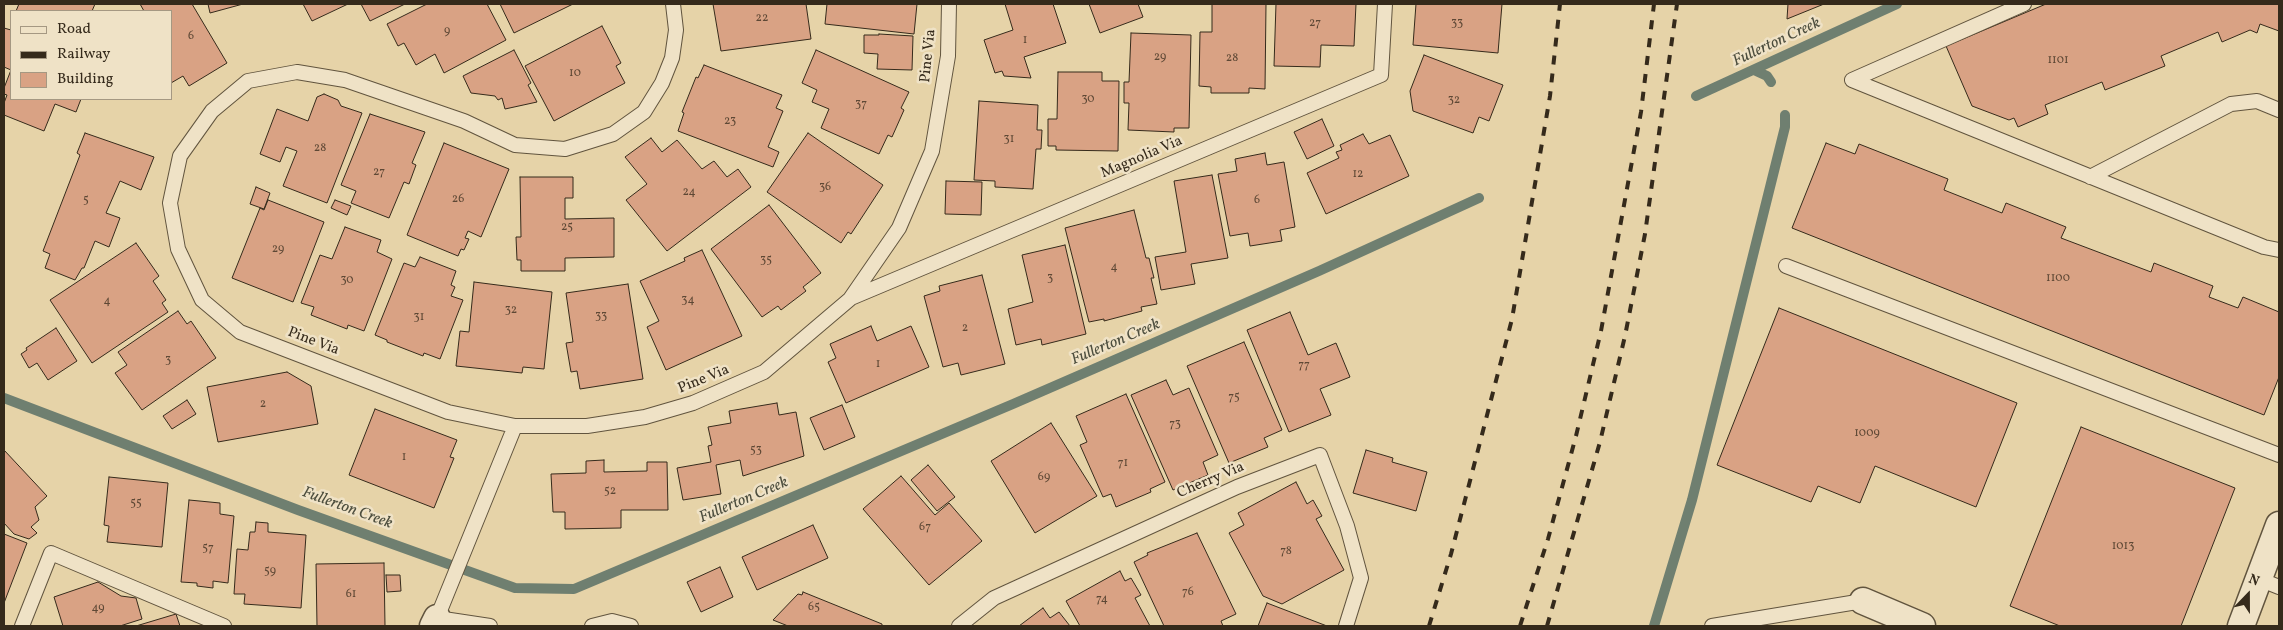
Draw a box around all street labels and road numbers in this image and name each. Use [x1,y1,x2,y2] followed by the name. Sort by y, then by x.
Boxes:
[917,28,941,84] street label: Pine Via
[1098,133,1186,183] street label: Magnolia Via
[285,324,341,360] street label: Pine Via
[676,362,732,398] street label: Pine Via
[1175,459,1247,503] street label: Cherry Via

